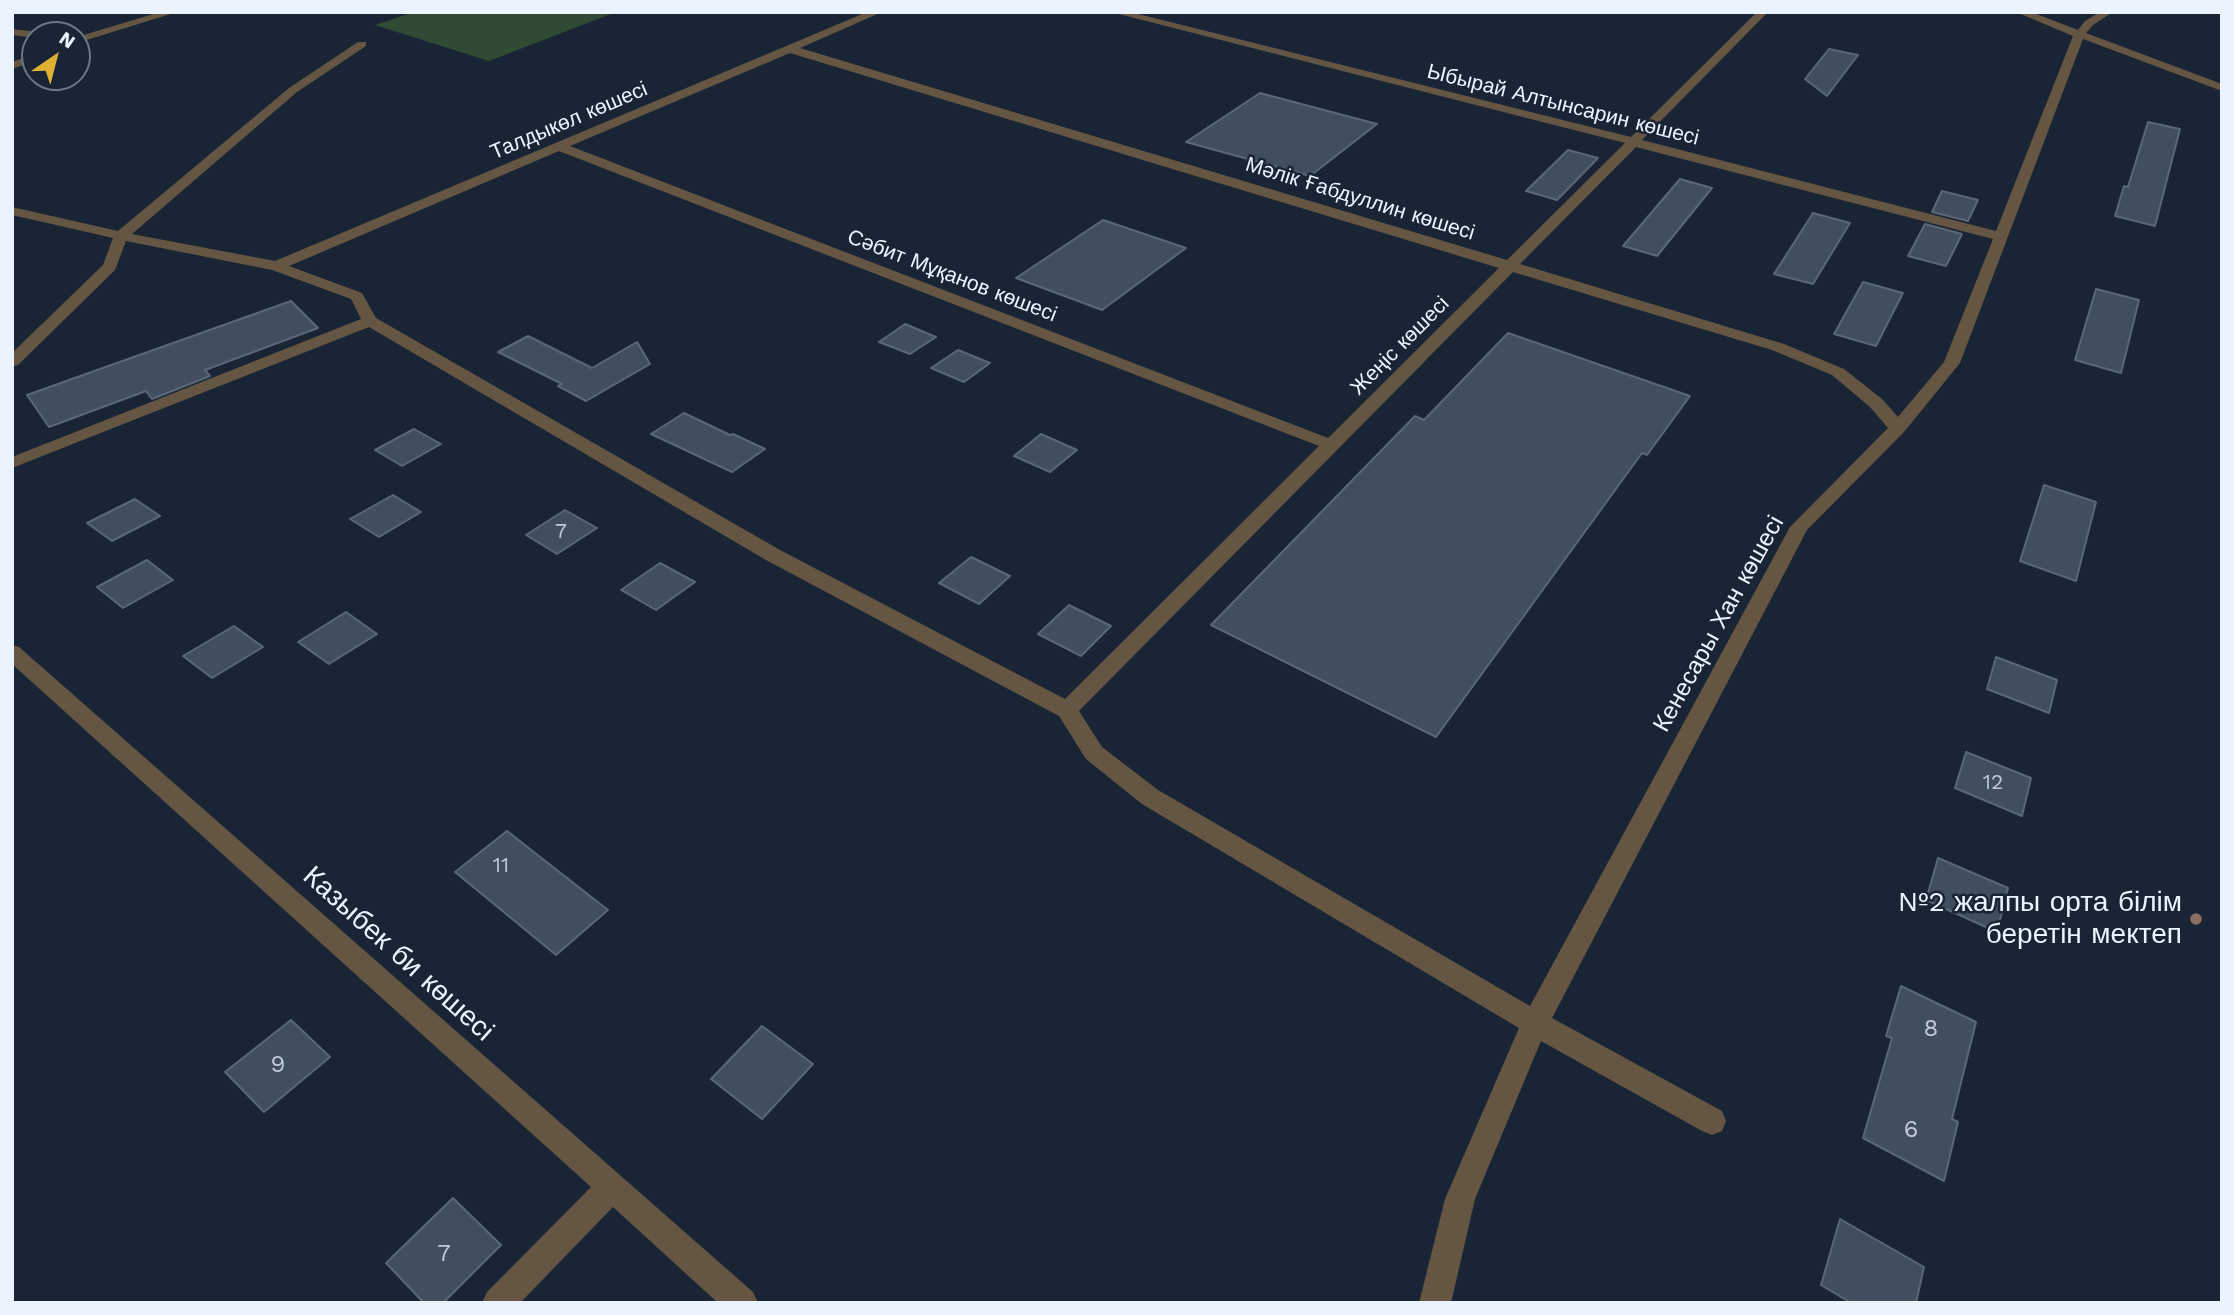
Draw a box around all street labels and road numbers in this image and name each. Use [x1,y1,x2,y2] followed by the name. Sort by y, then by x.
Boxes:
[1424,59,1702,151] street label: Ыбырай Алтынсарин көшесі
[487,77,651,165] street label: Талдыкөл көшесі
[1242,152,1478,246] street label: Мәлік Ғабдуллин көшесі
[844,224,1060,328] street label: Сәбит Мұқанов көшесі
[1345,291,1455,401] street label: Жеңіс көшесі
[1648,511,1790,737] street label: Кенесары Хан көшесі
[296,860,500,1048] street label: Казыбек би көшесі

